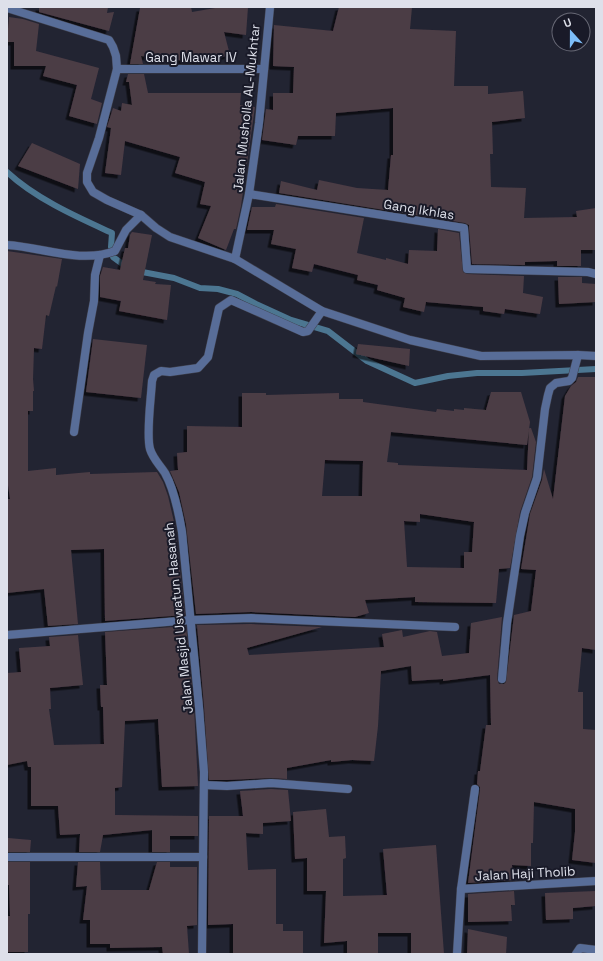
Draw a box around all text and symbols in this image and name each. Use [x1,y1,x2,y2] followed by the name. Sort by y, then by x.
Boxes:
[551,12,591,52] north arrow
[561,15,573,31] text: U
[229,23,264,193] street label: Jalan Musholla AL-Mukhtar
[145,49,237,66] street label: Gang Mawar IV
[382,196,456,223] street label: Gang Ikhlas
[160,522,197,714] street label: Jalan Masjid Uswatun Hasanah
[474,862,576,885] street label: Jalan Haji Tholib

